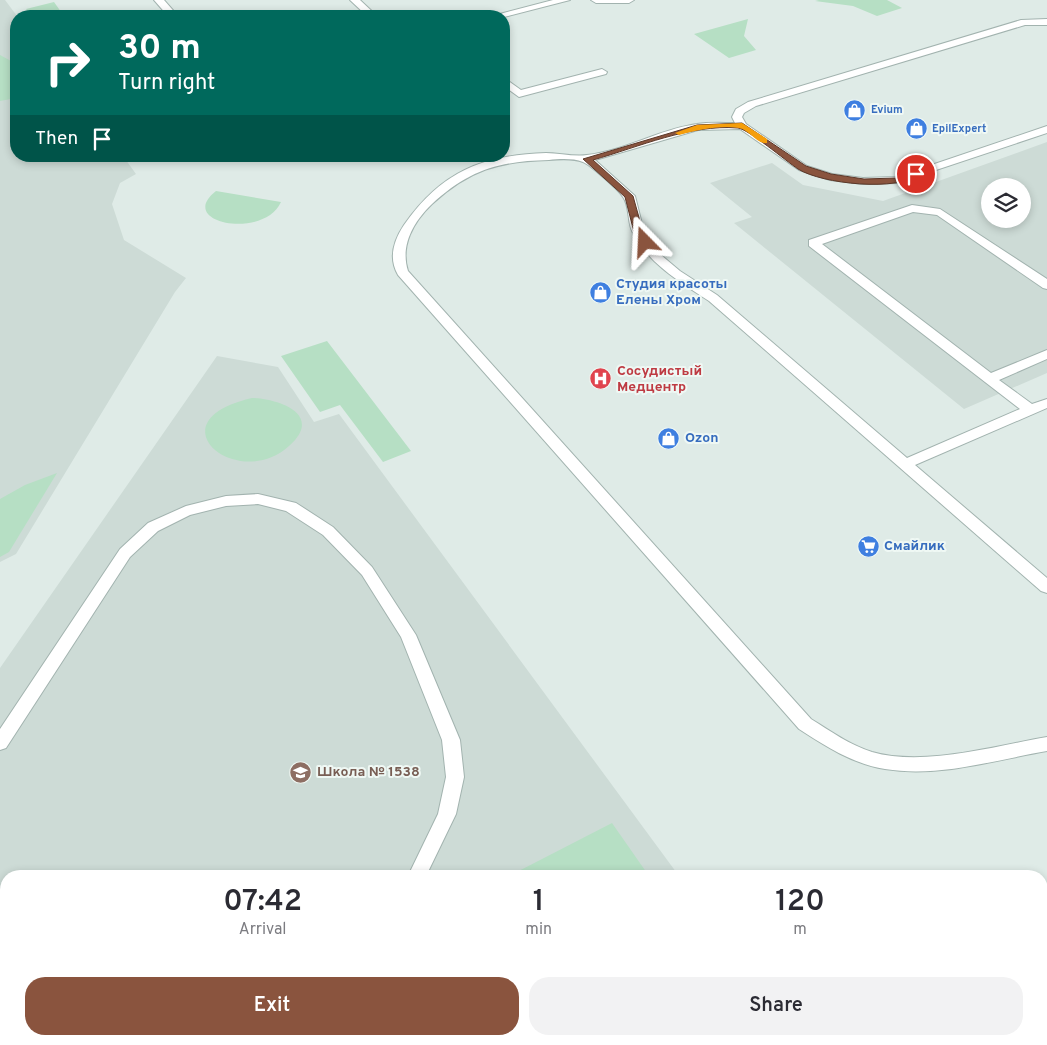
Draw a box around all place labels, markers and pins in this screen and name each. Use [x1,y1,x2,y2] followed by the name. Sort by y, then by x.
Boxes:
[843,98,867,122] shop icon: Evium
[871,103,903,117] place label: Evium
[904,117,928,141] shop icon: EpilExpert
[932,122,986,136] place label: EpilExpert
[895,153,937,195] pin
[616,276,727,309] place label: Студия красоты Елены Хром
[588,280,612,304] shop icon: Студия красоты Елены Хром
[617,363,702,396] place label: Сосудистый Медцентр
[589,367,613,391] hospital icon: Сосудистый Медцентр
[657,426,681,450] shop icon: Ozon
[685,430,718,447] place label: Ozon
[856,534,880,558] supermarket icon: Смайлик
[884,538,945,555] place label: Смайлик
[289,760,313,784] school or university icon: Школа № 1538
[317,764,420,781] place label: Школа № 1538

